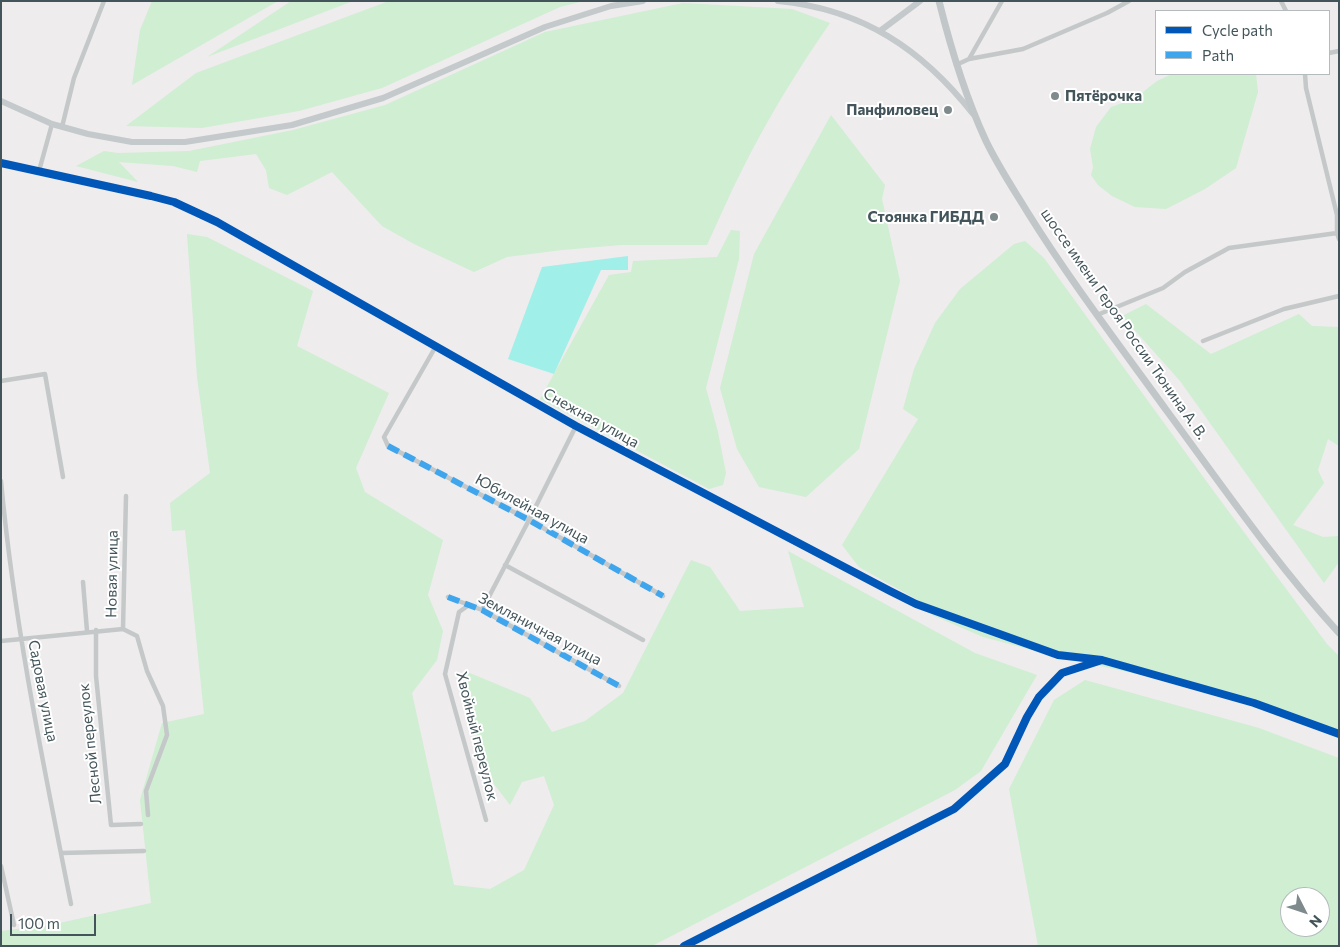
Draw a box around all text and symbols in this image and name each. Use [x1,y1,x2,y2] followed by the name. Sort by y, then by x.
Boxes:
[1155,10,1330,75] legend
[1202,21,1273,39] text: Cycle path
[1202,46,1234,64] text: Path
[1065,87,1142,105] place label: Пятёрочка
[1049,90,1061,102] marker: Пятёрочка
[846,101,938,119] place label: Панфиловец
[942,104,954,116] marker: Панфиловец
[1037,205,1211,443] street label: шоссе имени Героя России Тюнина А. В.
[867,208,984,226] place label: Стоянка ГИБДД
[988,211,1000,223] marker: Стоянка ГИБДД
[540,384,642,452] street label: Снежная улица
[472,470,592,548] street label: Юбилейная улица
[102,530,122,618] street label: Новая улица
[475,589,605,669] street label: Земляничная улица
[24,639,62,743] street label: Садовая улица
[452,670,502,802] street label: Хвойный переулок
[75,683,105,805] street label: Лесной переулок
[1280,887,1330,937] north arrow
[12,904,99,936] scale bar
[1306,912,1326,931] text: N
[18,914,60,932] text: 100 m

